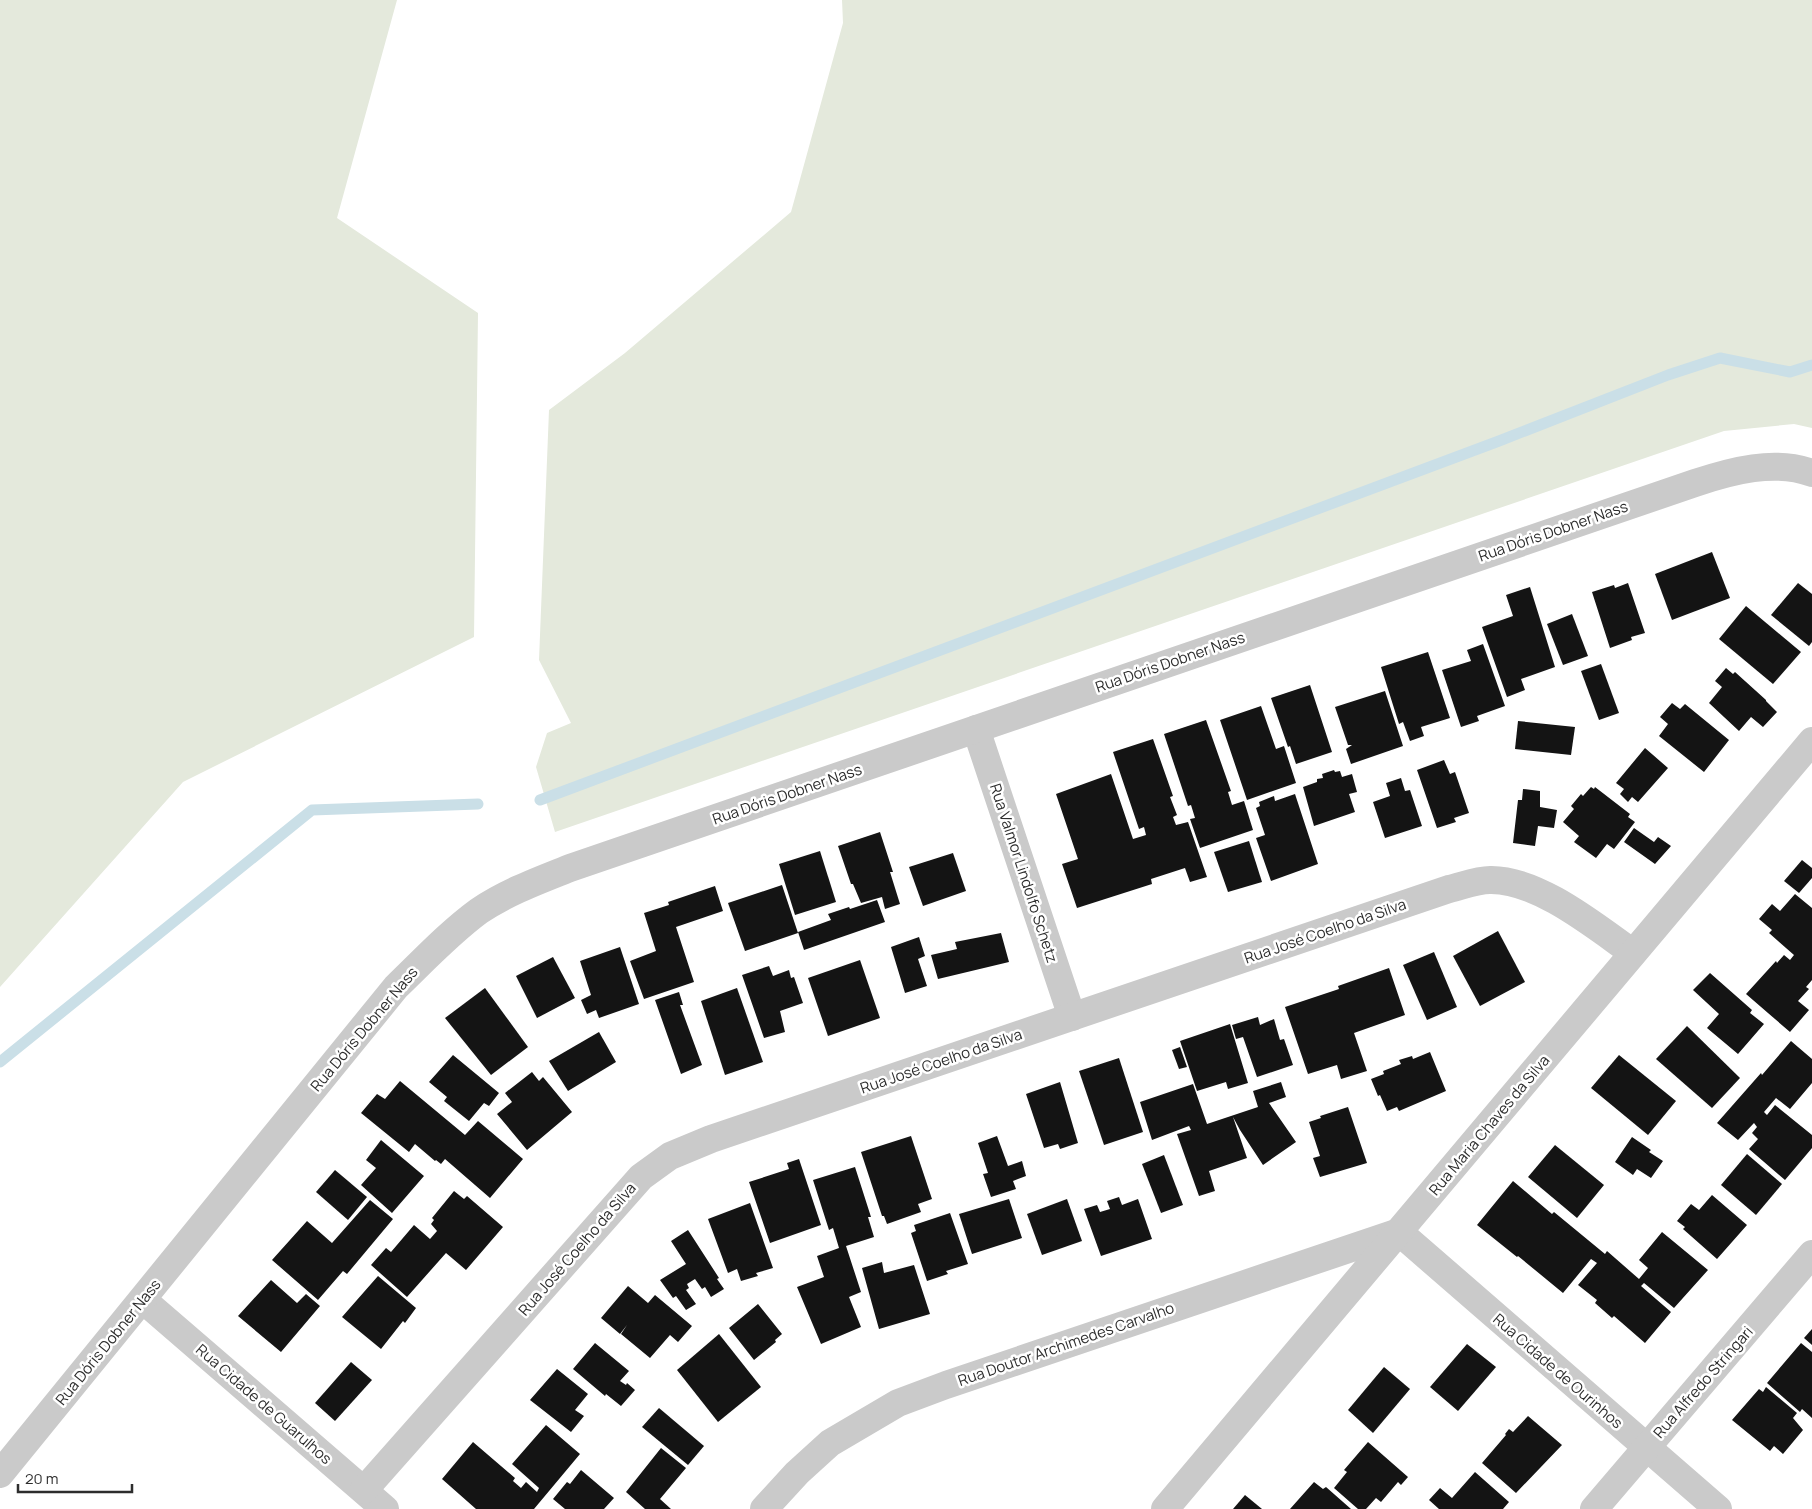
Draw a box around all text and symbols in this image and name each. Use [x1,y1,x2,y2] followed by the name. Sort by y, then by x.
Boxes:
[1476,496,1631,566] street label: Rua Dóris Dobner Nass
[1093,627,1248,697] street label: Rua Dóris Dobner Nass
[710,759,865,829] street label: Rua Dóris Dobner Nass
[985,781,1063,965] street label: Rua Valmor Lindolfo Schetz
[1241,893,1409,969] street label: Rua José Coelho da Silva
[306,962,422,1096] street label: Rua Dóris Dobner Nass
[857,1023,1025,1099] street label: Rua José Coelho da Silva
[1424,1050,1554,1200] street label: Rua Maria Chaves da Silva
[513,1178,641,1320] street label: Rua José Coelho da Silva
[51,1274,166,1409] street label: Rua Dóris Dobner Nass
[955,1297,1177,1391] street label: Rua Doutor Archimedes Carvalho
[1489,1309,1627,1433] street label: Rua Cidade de Ourinhos
[1648,1322,1758,1442] street label: Rua Alfredo Stringari
[192,1339,337,1469] street label: Rua Cidade de Guarulhos
[18,1462,131,1494] scale bar
[25,1468,58,1489] text: 20 m

